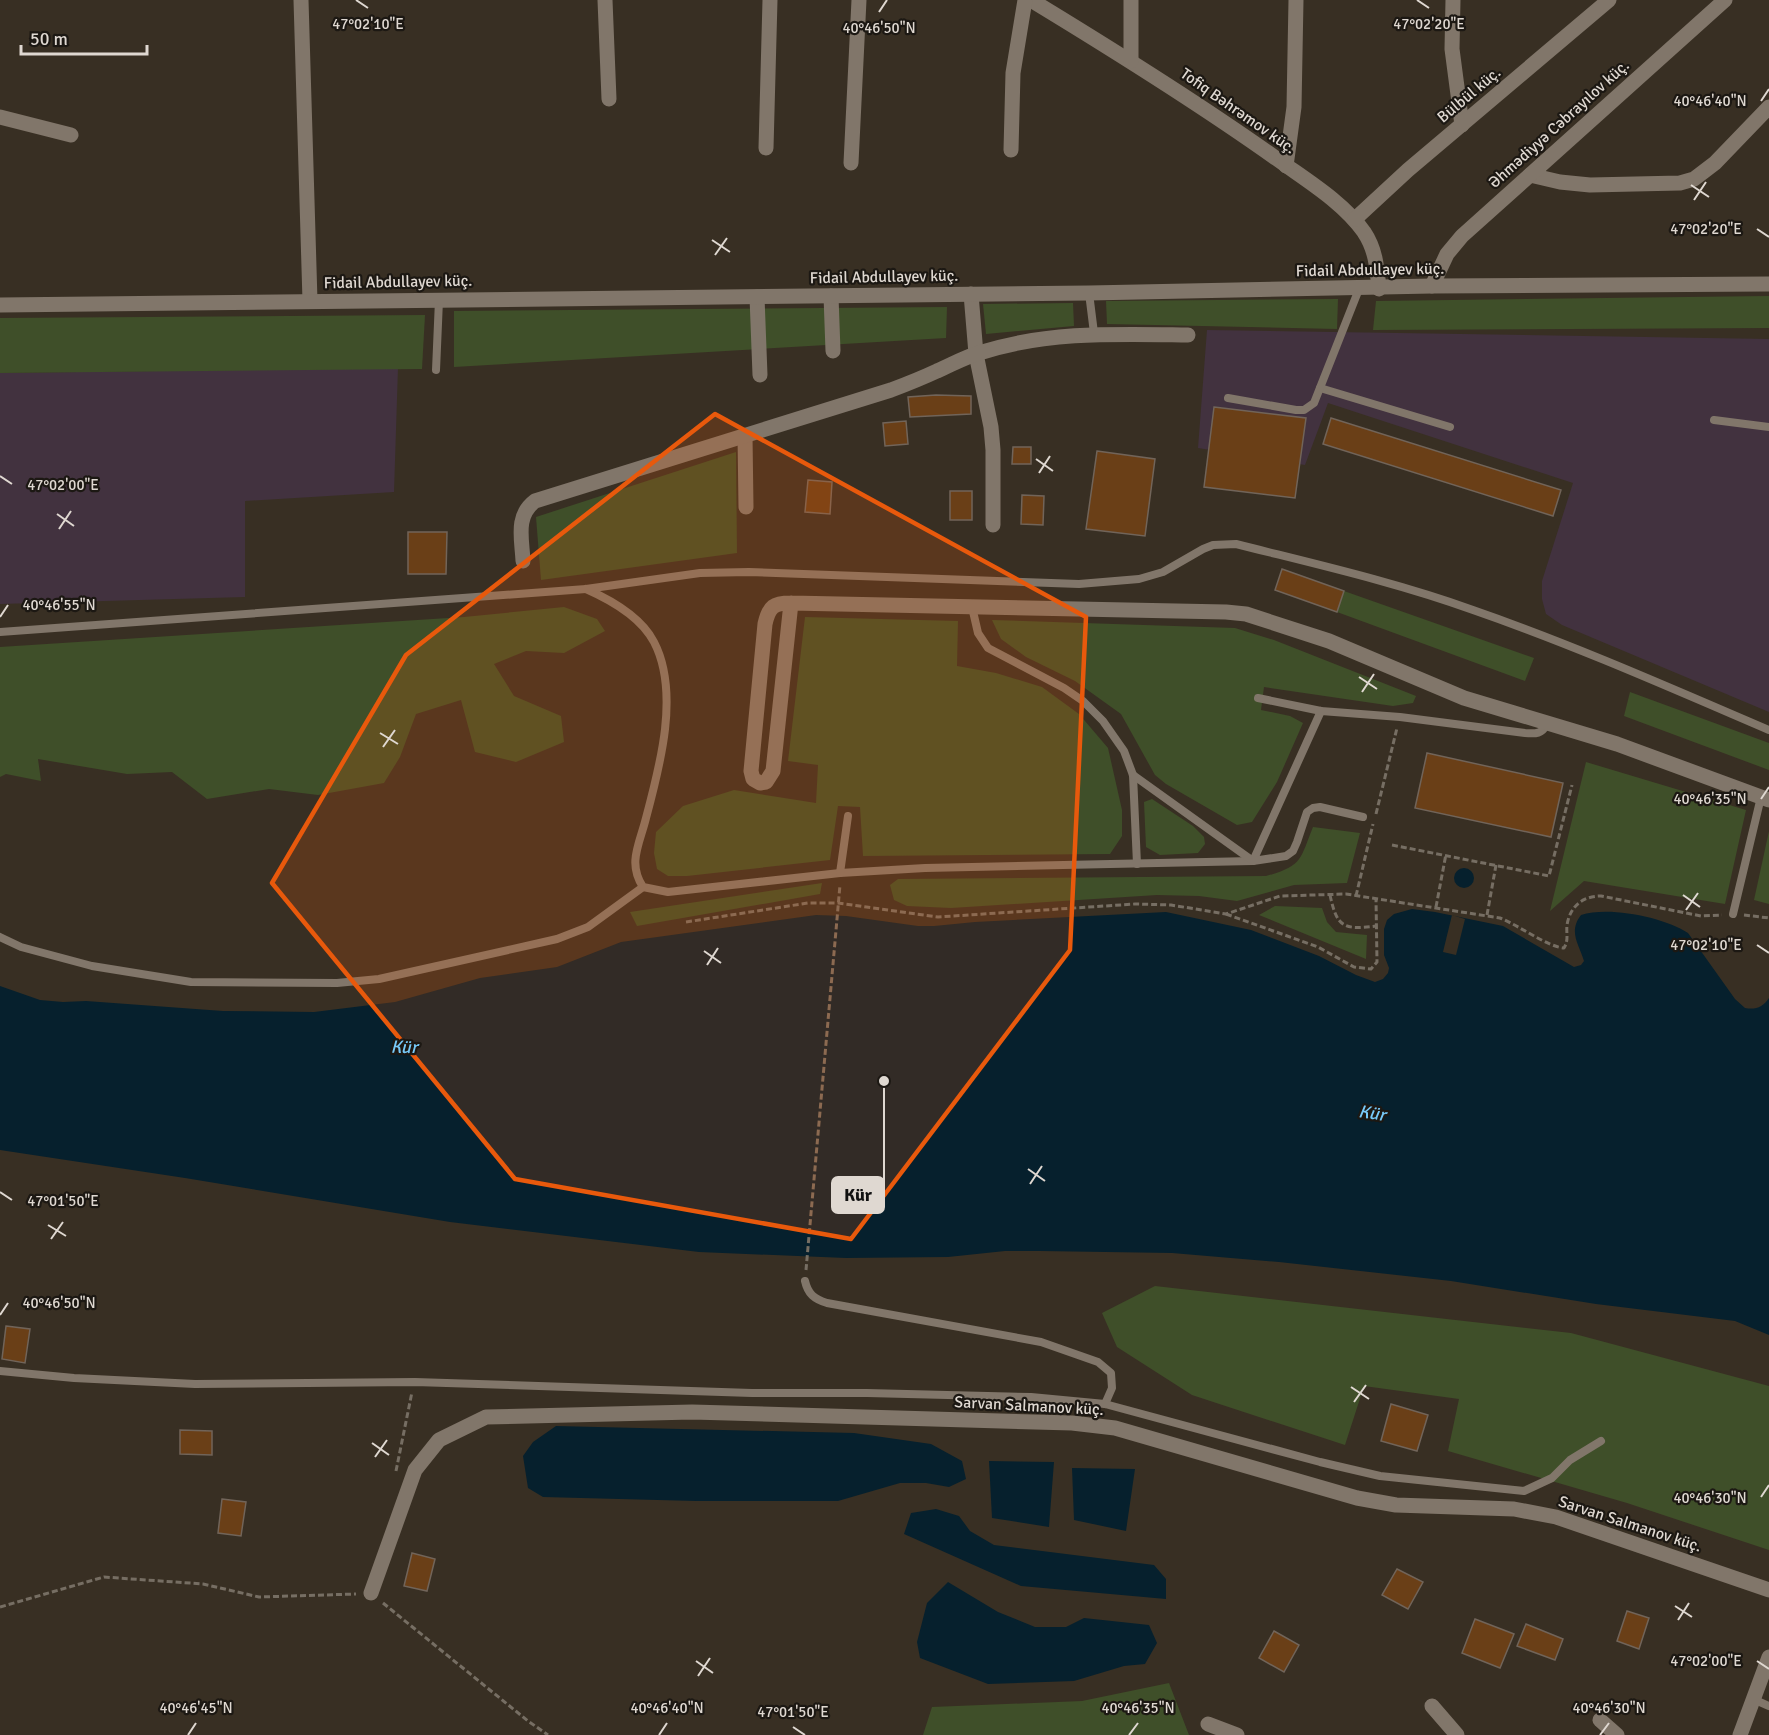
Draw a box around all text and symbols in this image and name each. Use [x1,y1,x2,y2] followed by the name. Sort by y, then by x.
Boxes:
[332,15,404,33] text: 47°02'10"E
[1393,15,1465,33] text: 47°02'20"E
[21,18,147,56] scale bar
[842,19,916,37] text: 40°46'50"N
[30,28,68,50] text: 50 m
[1485,56,1633,192] street label: Əhmədiyyə Cəbrayılov küç.
[1433,63,1505,127] street label: Bülbül küç.
[1176,64,1300,158] street label: Tofiq Bəhrəmov küç.
[1673,92,1747,110] text: 40°46'40"N
[1670,220,1742,238] text: 47°02'20"E
[1296,259,1444,281] street label: Fidail Abdullayev küç.
[810,266,958,288] street label: Fidail Abdullayev küç.
[324,271,472,293] street label: Fidail Abdullayev küç.
[27,476,99,494] text: 47°02'00"E
[22,596,96,614] text: 40°46'55"N
[1673,790,1747,808] text: 40°46'35"N
[1670,936,1742,954] text: 47°02'10"E
[390,1036,420,1058] water label: Kür
[1357,1100,1389,1126] water label: Kür
[832,1177,884,1213] callout: Kür
[844,1184,873,1206] text: Kür
[27,1192,99,1210] text: 47°01'50"E
[22,1294,96,1312] text: 40°46'50"N
[954,1392,1104,1420] street label: Sarvan Salmanov küç.
[1673,1489,1747,1507] text: 40°46'30"N
[1556,1491,1704,1557] street label: Sarvan Salmanov küç.
[1670,1652,1742,1670] text: 47°02'00"E
[159,1699,233,1717] text: 40°46'45"N
[630,1699,704,1717] text: 40°46'40"N
[1101,1699,1175,1717] text: 40°46'35"N
[1572,1699,1646,1717] text: 40°46'30"N
[757,1703,829,1721] text: 47°01'50"E

